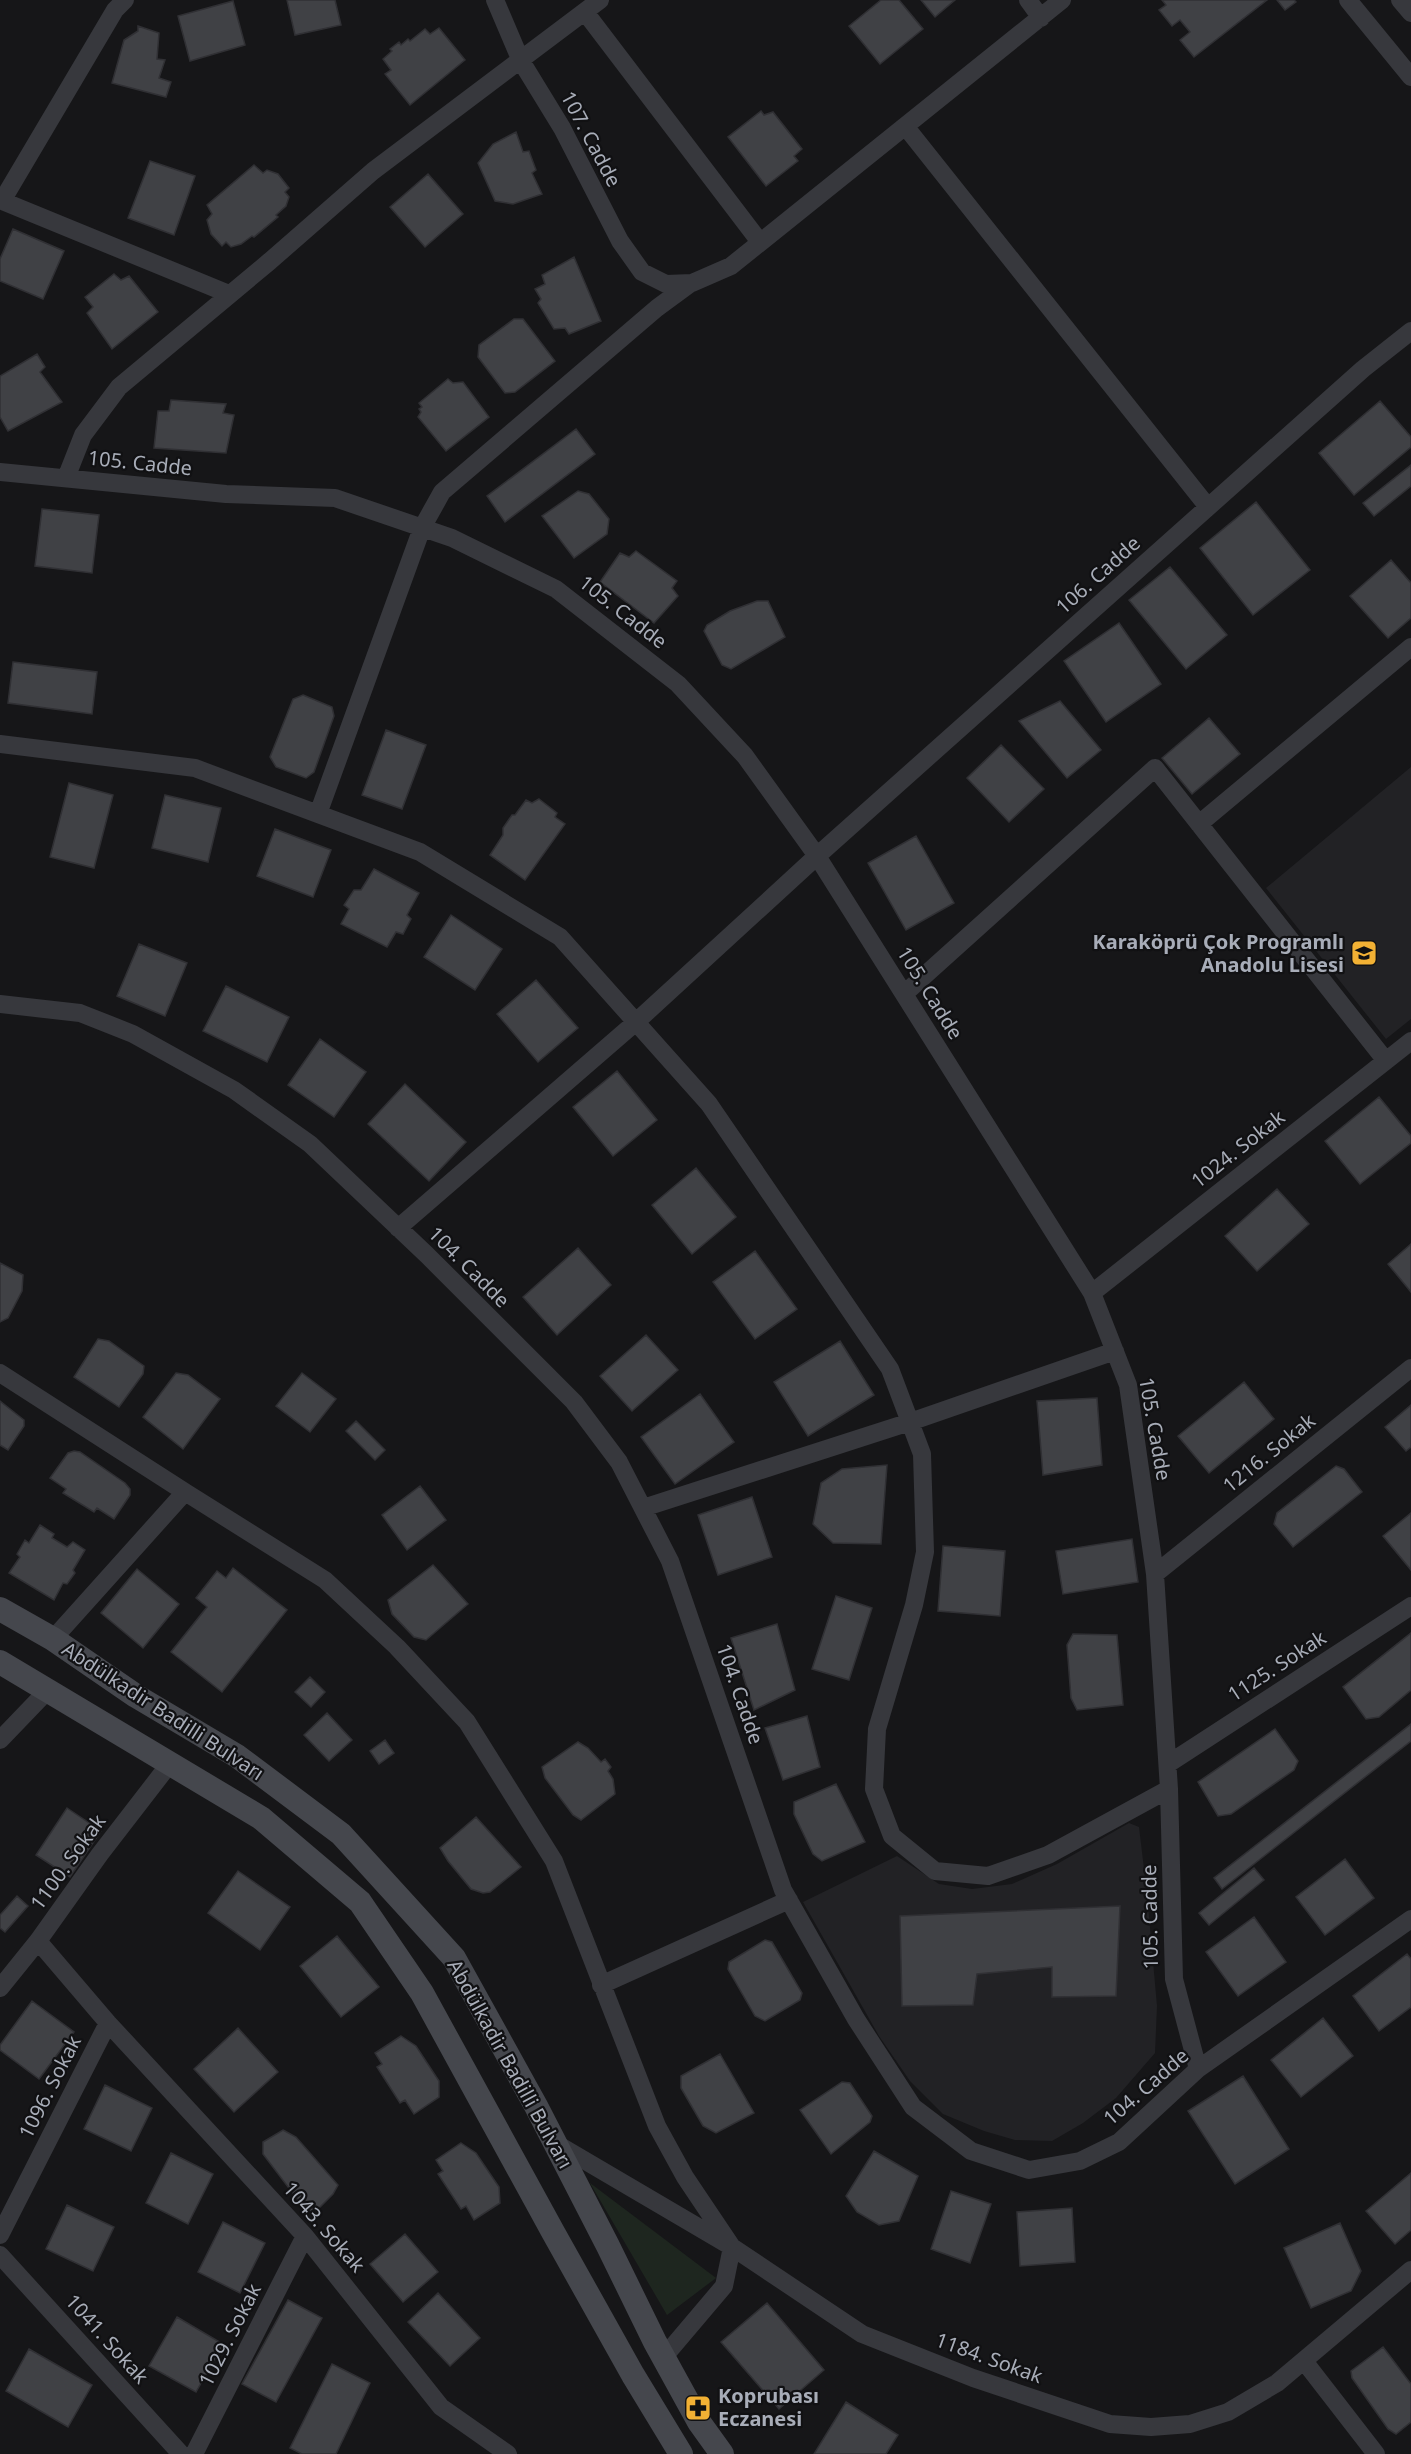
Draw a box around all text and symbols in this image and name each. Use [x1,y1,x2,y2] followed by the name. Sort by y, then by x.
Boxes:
[555,86,628,191] street label: 107. Cadde
[87,444,193,481] street label: 105. Cadde
[1050,530,1146,620] street label: 106. Cadde
[574,569,673,654] street label: 105. Cadde
[1093,928,1344,978] place label: Karaköprü Çok Programlı Anadolu Lisesi
[1349,938,1379,968] school or university icon: Karaköprü Çok Programlı Anadolu Lisesi
[891,941,970,1044] street label: 105. Cadde
[1185,1103,1290,1194] street label: 1024. Sokak
[423,1220,516,1313] street label: 104. Cadde
[1133,1375,1178,1483] street label: 105. Cadde
[1217,1407,1321,1498] street label: 1216. Sokak
[1222,1624,1331,1707] street label: 1125. Sokak
[57,1635,269,1786] street label: Abdülkadir Badilli Bulvarı
[711,1640,770,1748] street label: 104. Cadde
[24,1808,112,1915] street label: 1100. Sokak
[1135,1864,1164,1970] street label: 105. Cadde
[442,1954,579,2173] street label: Abdülkadir Badilli Bulvarı
[12,2030,87,2143] street label: 1096. Sokak
[1097,2042,1194,2131] street label: 104. Cadde
[277,2176,372,2278] street label: 1043. Sokak
[192,2278,267,2391] street label: 1029. Sokak
[60,2288,155,2390] street label: 1041. Sokak
[932,2326,1047,2389] street label: 1184. Sokak
[718,2382,819,2432] place label: Koprubası Eczanesi
[683,2393,713,2423] pharmacy icon: Koprubası Eczanesi

